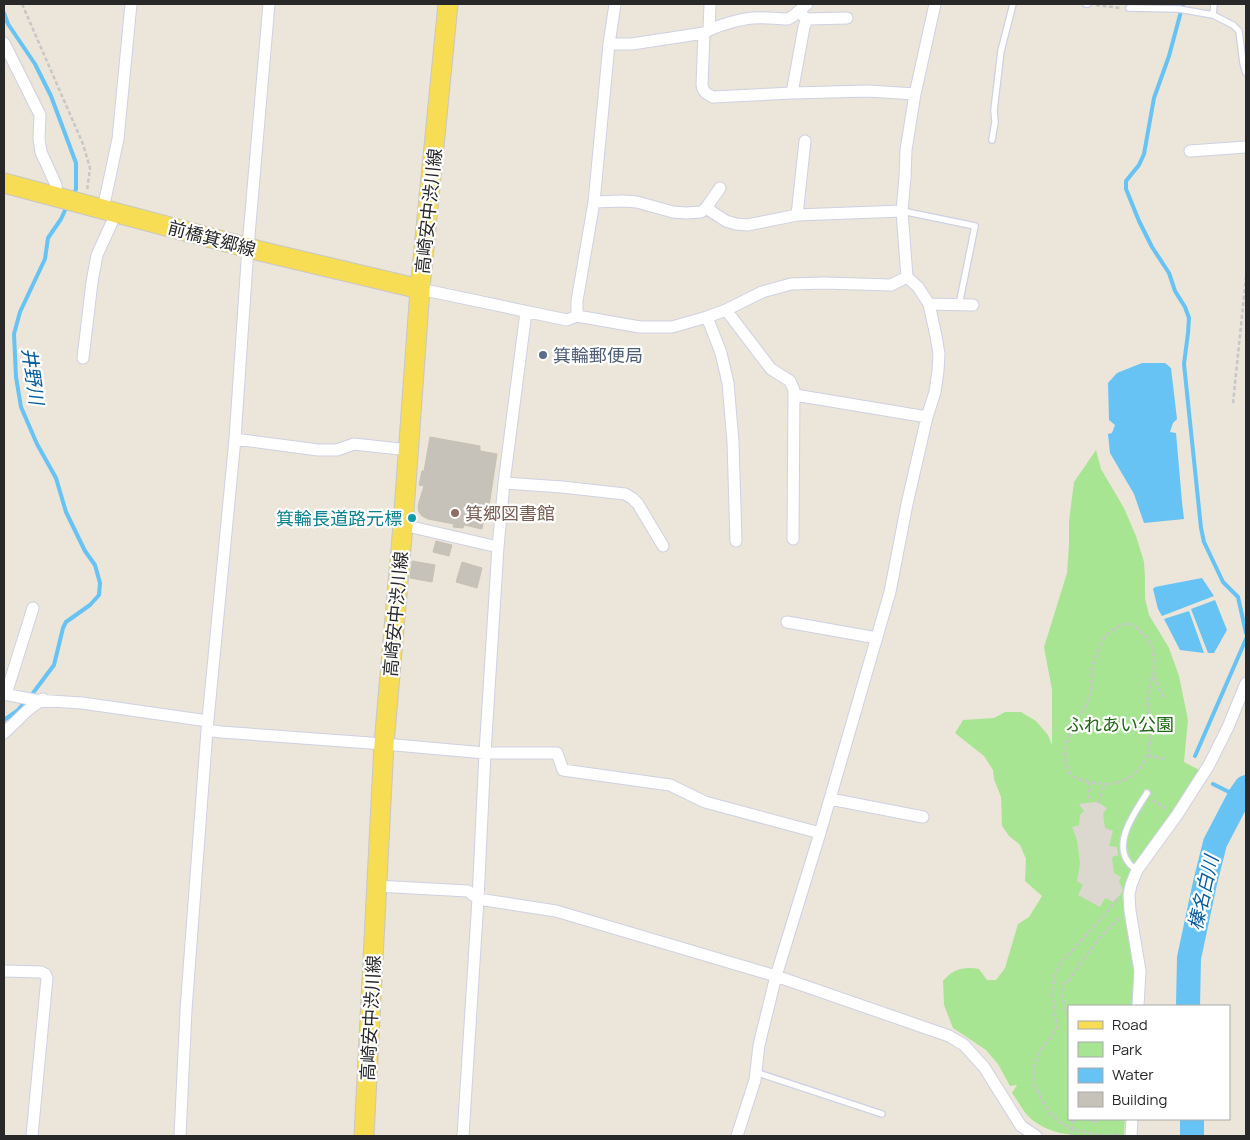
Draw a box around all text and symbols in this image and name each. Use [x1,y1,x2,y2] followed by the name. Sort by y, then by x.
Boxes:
[409,147,447,275] street label: 高崎安中渋川線
[165,215,259,261] street label: 前橋箕郷線
[553,343,643,367] place label: 箕輪郵便局
[16,346,50,408] water label: 井野川
[537,349,549,361] marker: 箕輪郵便局
[465,501,555,525] place label: 箕郷図書館
[276,506,402,530] place label: 箕輪長道路元標
[449,507,461,519] marker: 箕郷図書館
[406,512,418,524] marker: 箕輪長道路元標
[378,550,412,678] street label: 高崎安中渋川線
[1066,712,1174,736] park label: ふれあい公園
[1182,851,1225,933] water label: 榛名白川
[355,954,385,1082] street label: 高崎安中渋川線
[1068,1005,1230,1120] legend
[1112,1014,1148,1035] text: Road
[1112,1039,1142,1060] text: Park
[1112,1064,1154,1085] text: Water
[1112,1089,1167,1110] text: Building

